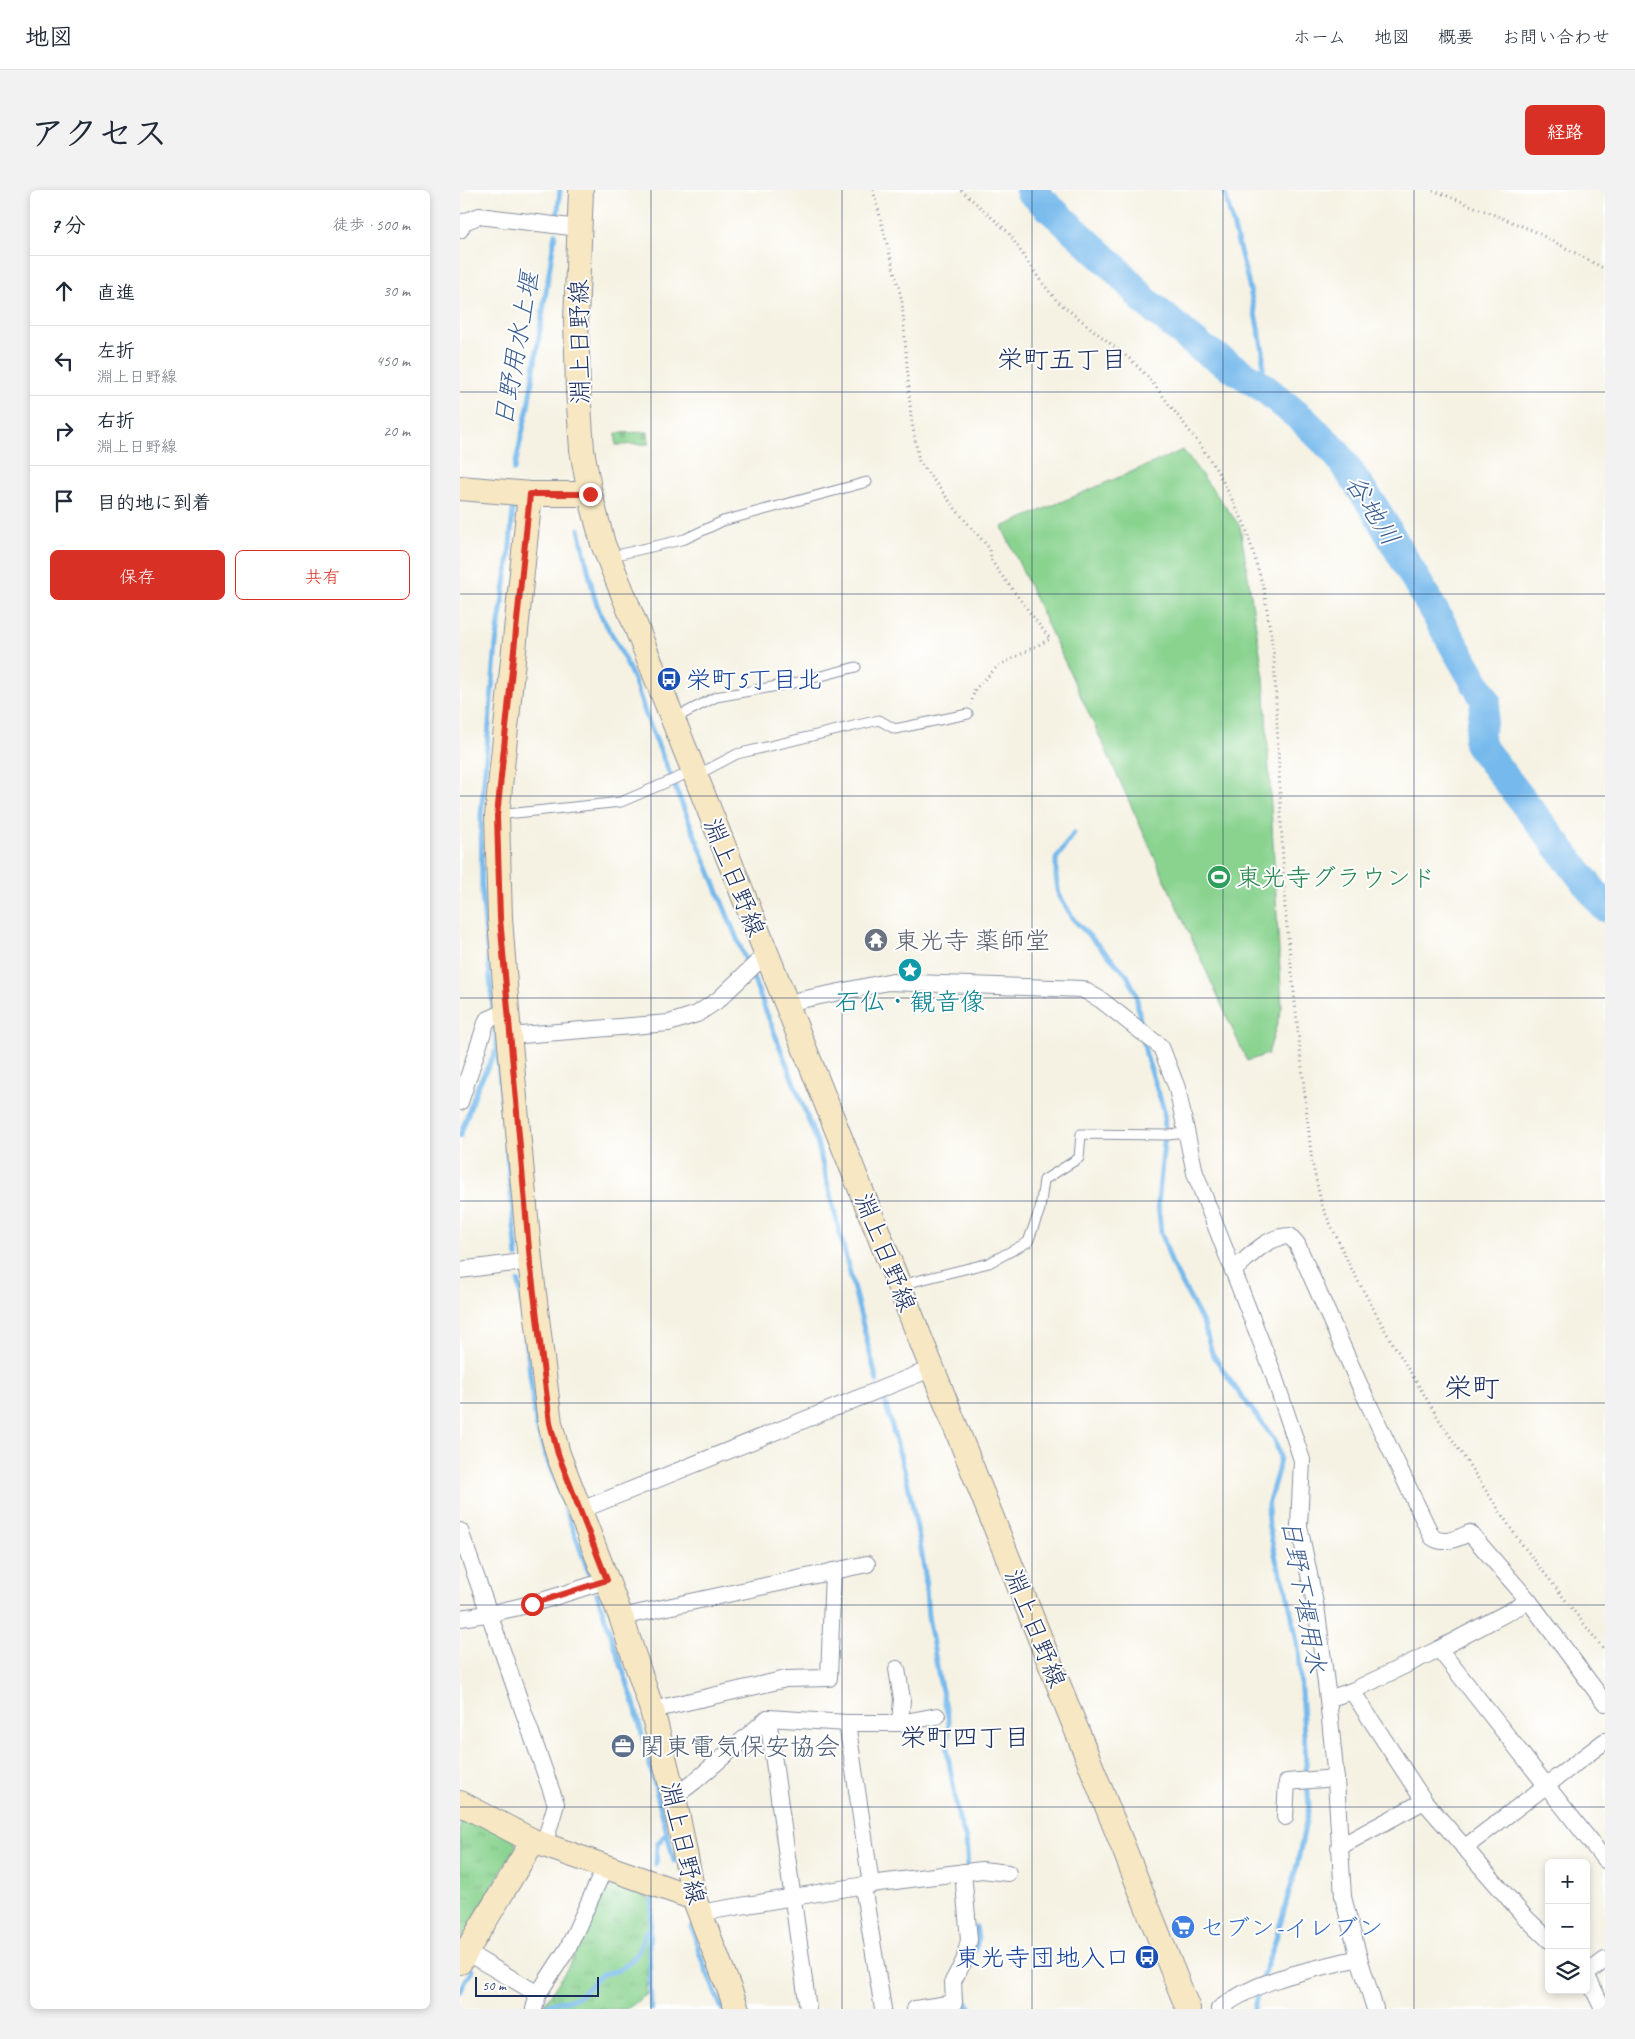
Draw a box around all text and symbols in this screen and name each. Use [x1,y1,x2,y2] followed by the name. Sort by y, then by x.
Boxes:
[25,22,73,52] text: 地図
[1293,26,1346,48] text: ホーム
[1374,26,1410,48] text: 地図
[1438,26,1474,48] text: 概要
[1502,26,1610,48] text: お問い合わせ
[1525,105,1605,155] button: 経路
[30,111,168,156] text: アクセス
[50,212,85,238] text: 7 分
[333,215,410,235] text: 徒歩 · 500 m
[487,266,547,429] water label: 日野用水上堰
[50,277,78,305] icon: ahead
[563,279,597,405] street label: 淵上日野線
[97,281,135,305] text: 直進
[383,281,410,301] text: 30 m
[97,339,135,363] text: 左折
[997,343,1127,376] district label: 栄町五丁目
[50,347,78,375] icon: left
[376,351,410,371] text: 450 m
[97,367,177,387] text: 淵上日野線
[97,409,135,433] text: 右折
[50,417,78,445] icon: right
[383,421,410,441] text: 20 m
[97,437,177,457] text: 淵上日野線
[1338,468,1407,552] water label: 谷地川
[579,483,602,506] route end
[50,487,78,515] icon: arrive
[97,491,211,515] text: 目的地に到着
[50,550,225,600] button: 保存
[235,550,410,600] button: 共有
[686,664,822,696] place label: 栄町5丁目北
[656,666,682,692] bus stop icon: 栄町5丁目北
[696,813,772,941] street label: 淵上日野線
[1236,862,1436,894] place label: 東光寺グラウンド
[1206,864,1232,890] sports icon: 東光寺グラウンド
[894,925,1050,957] place label: 東光寺 薬師堂
[863,927,889,953] temple icon: 東光寺 薬師堂
[897,957,923,983] place icon: 石仏・観音像
[835,986,985,1018] place label: 石仏・観音像
[847,1188,923,1316] street label: 淵上日野線
[1444,1370,1500,1405] district label: 栄町
[1274,1516,1333,1676] water label: 日野下堰用水
[997,1564,1073,1692] street label: 淵上日野線
[521,1593,544,1616] route start
[900,1721,1030,1754] district label: 栄町四丁目
[640,1731,840,1763] place label: 関東電気保安協会
[610,1733,636,1759] office icon: 関東電気保安協会
[653,1779,713,1908] street label: 淵上日野線
[1545,1859,1590,1994] map controls
[1545,1859,1590,1904] button: +
[1545,1904,1590,1949] button: −
[1200,1912,1383,1944] place label: セブン-イレブン
[1170,1914,1196,1940] supermarket icon: セブン-イレブン
[955,1942,1130,1974] place label: 東光寺団地入口
[1134,1944,1160,1970] bus stop icon: 東光寺団地入口
[1545,1949,1590,1994] button: layers
[475,1974,599,1997] scale bar
[482,1977,506,1994] text: 50 m

